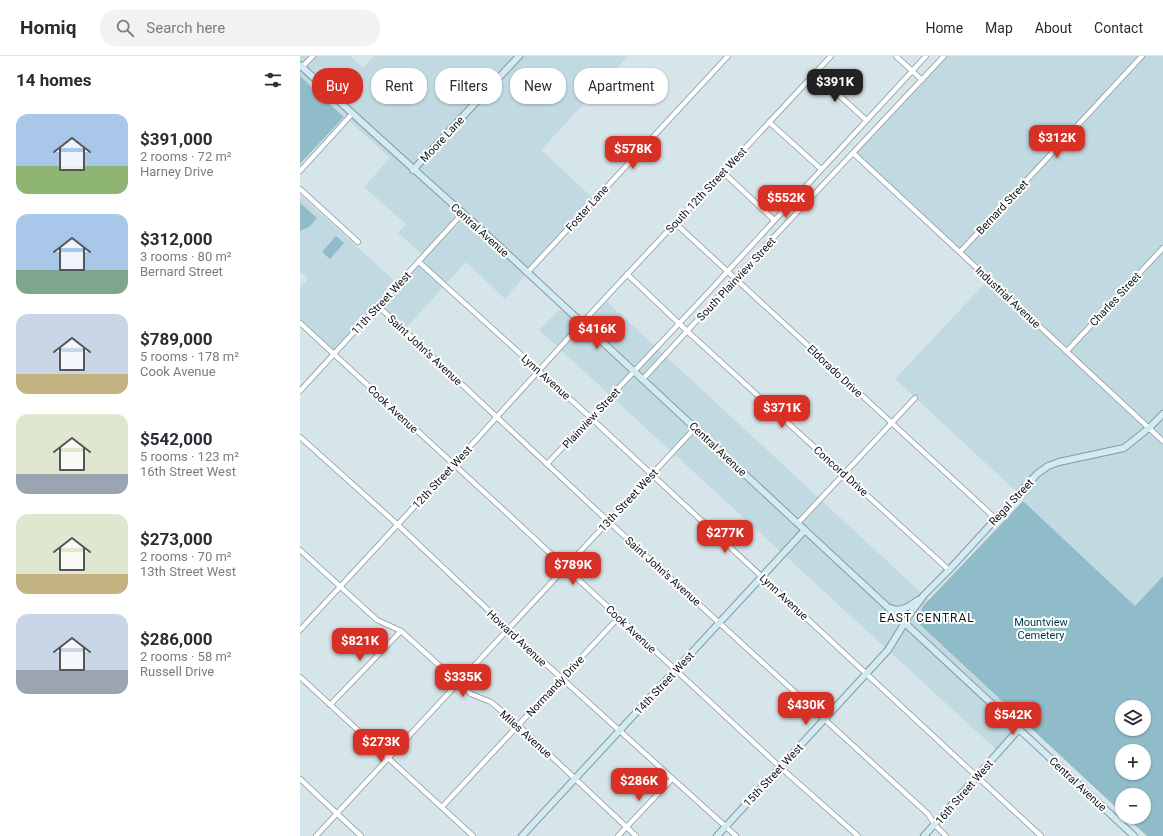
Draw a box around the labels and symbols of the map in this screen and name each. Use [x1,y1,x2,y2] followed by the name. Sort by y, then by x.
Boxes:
[807,69,863,103] pin: $391K
[418,114,467,165] street label: Moore Lane
[1029,125,1085,159] pin: $312K
[605,136,661,170] pin: $578K
[663,144,750,236] street label: South 12th Street West
[974,177,1031,237] street label: Bernard Street
[563,182,612,234] street label: Foster Lane
[758,185,814,219] pin: $552K
[448,201,511,260] street label: Central Avenue
[694,235,779,324] street label: South Plainview Street
[972,264,1043,331] street label: Industrial Avenue
[349,269,414,337] street label: 11th Street West
[1087,269,1144,329] street label: Charles Street
[385,312,465,388] street label: Saint John's Avenue
[569,316,625,350] pin: $416K
[804,342,865,400] street label: Eldorado Drive
[519,352,573,403] street label: Lynn Avenue
[365,383,421,436] street label: Cook Avenue
[560,385,623,451] street label: Plainview Street
[754,395,810,429] pin: $371K
[686,420,749,479] street label: Central Avenue
[410,443,475,511] street label: 12th Street West
[811,444,871,499] street label: Concord Drive
[596,466,661,534] street label: 13th Street West
[986,476,1037,528] street label: Regal Street
[697,520,753,554] pin: $277K
[622,534,703,609] street label: Saint John's Avenue
[545,552,601,586] pin: $789K
[757,572,811,623] street label: Lynn Avenue
[603,603,659,656] street label: Cook Avenue
[484,607,549,669] street label: Howard Avenue
[879,611,975,625] district label: EAST CENTRAL
[1014,616,1069,642] park label: Mountview Cemetery
[332,628,388,662] pin: $821K
[632,649,697,717] street label: 14th Street West
[524,653,587,719] street label: Normandy Drive
[435,664,491,698] pin: $335K
[778,692,834,726] pin: $430K
[985,702,1041,736] pin: $542K
[497,708,554,761] street label: Miles Avenue
[353,729,409,763] pin: $273K
[741,741,806,809] street label: 15th Street West
[1046,755,1109,814] street label: Central Avenue
[933,757,996,827] street label: 16th Street West
[611,768,667,802] pin: $286K

